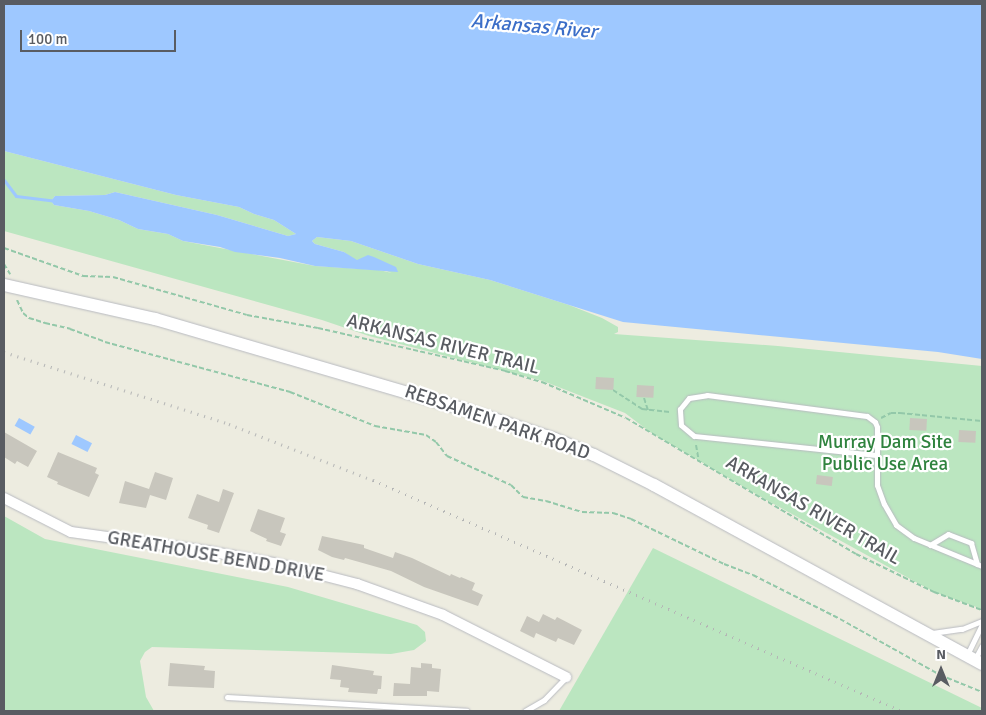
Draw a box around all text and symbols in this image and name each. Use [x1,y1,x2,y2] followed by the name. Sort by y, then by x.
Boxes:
[470,9,598,43] water label: Arkansas River
[22,20,179,52] scale bar
[28,30,68,48] text: 100 m
[344,310,542,380] street label: ARKANSAS RIVER TRAIL
[401,381,593,465] street label: REBSAMEN PARK ROAD
[818,432,952,476] park label: Murray Dam Site Public Use Area
[722,452,904,570] street label: ARKANSAS RIVER TRAIL
[106,527,326,587] street label: GREATHOUSE BEND DRIVE
[916,645,966,695] north arrow
[936,646,946,663] text: N

